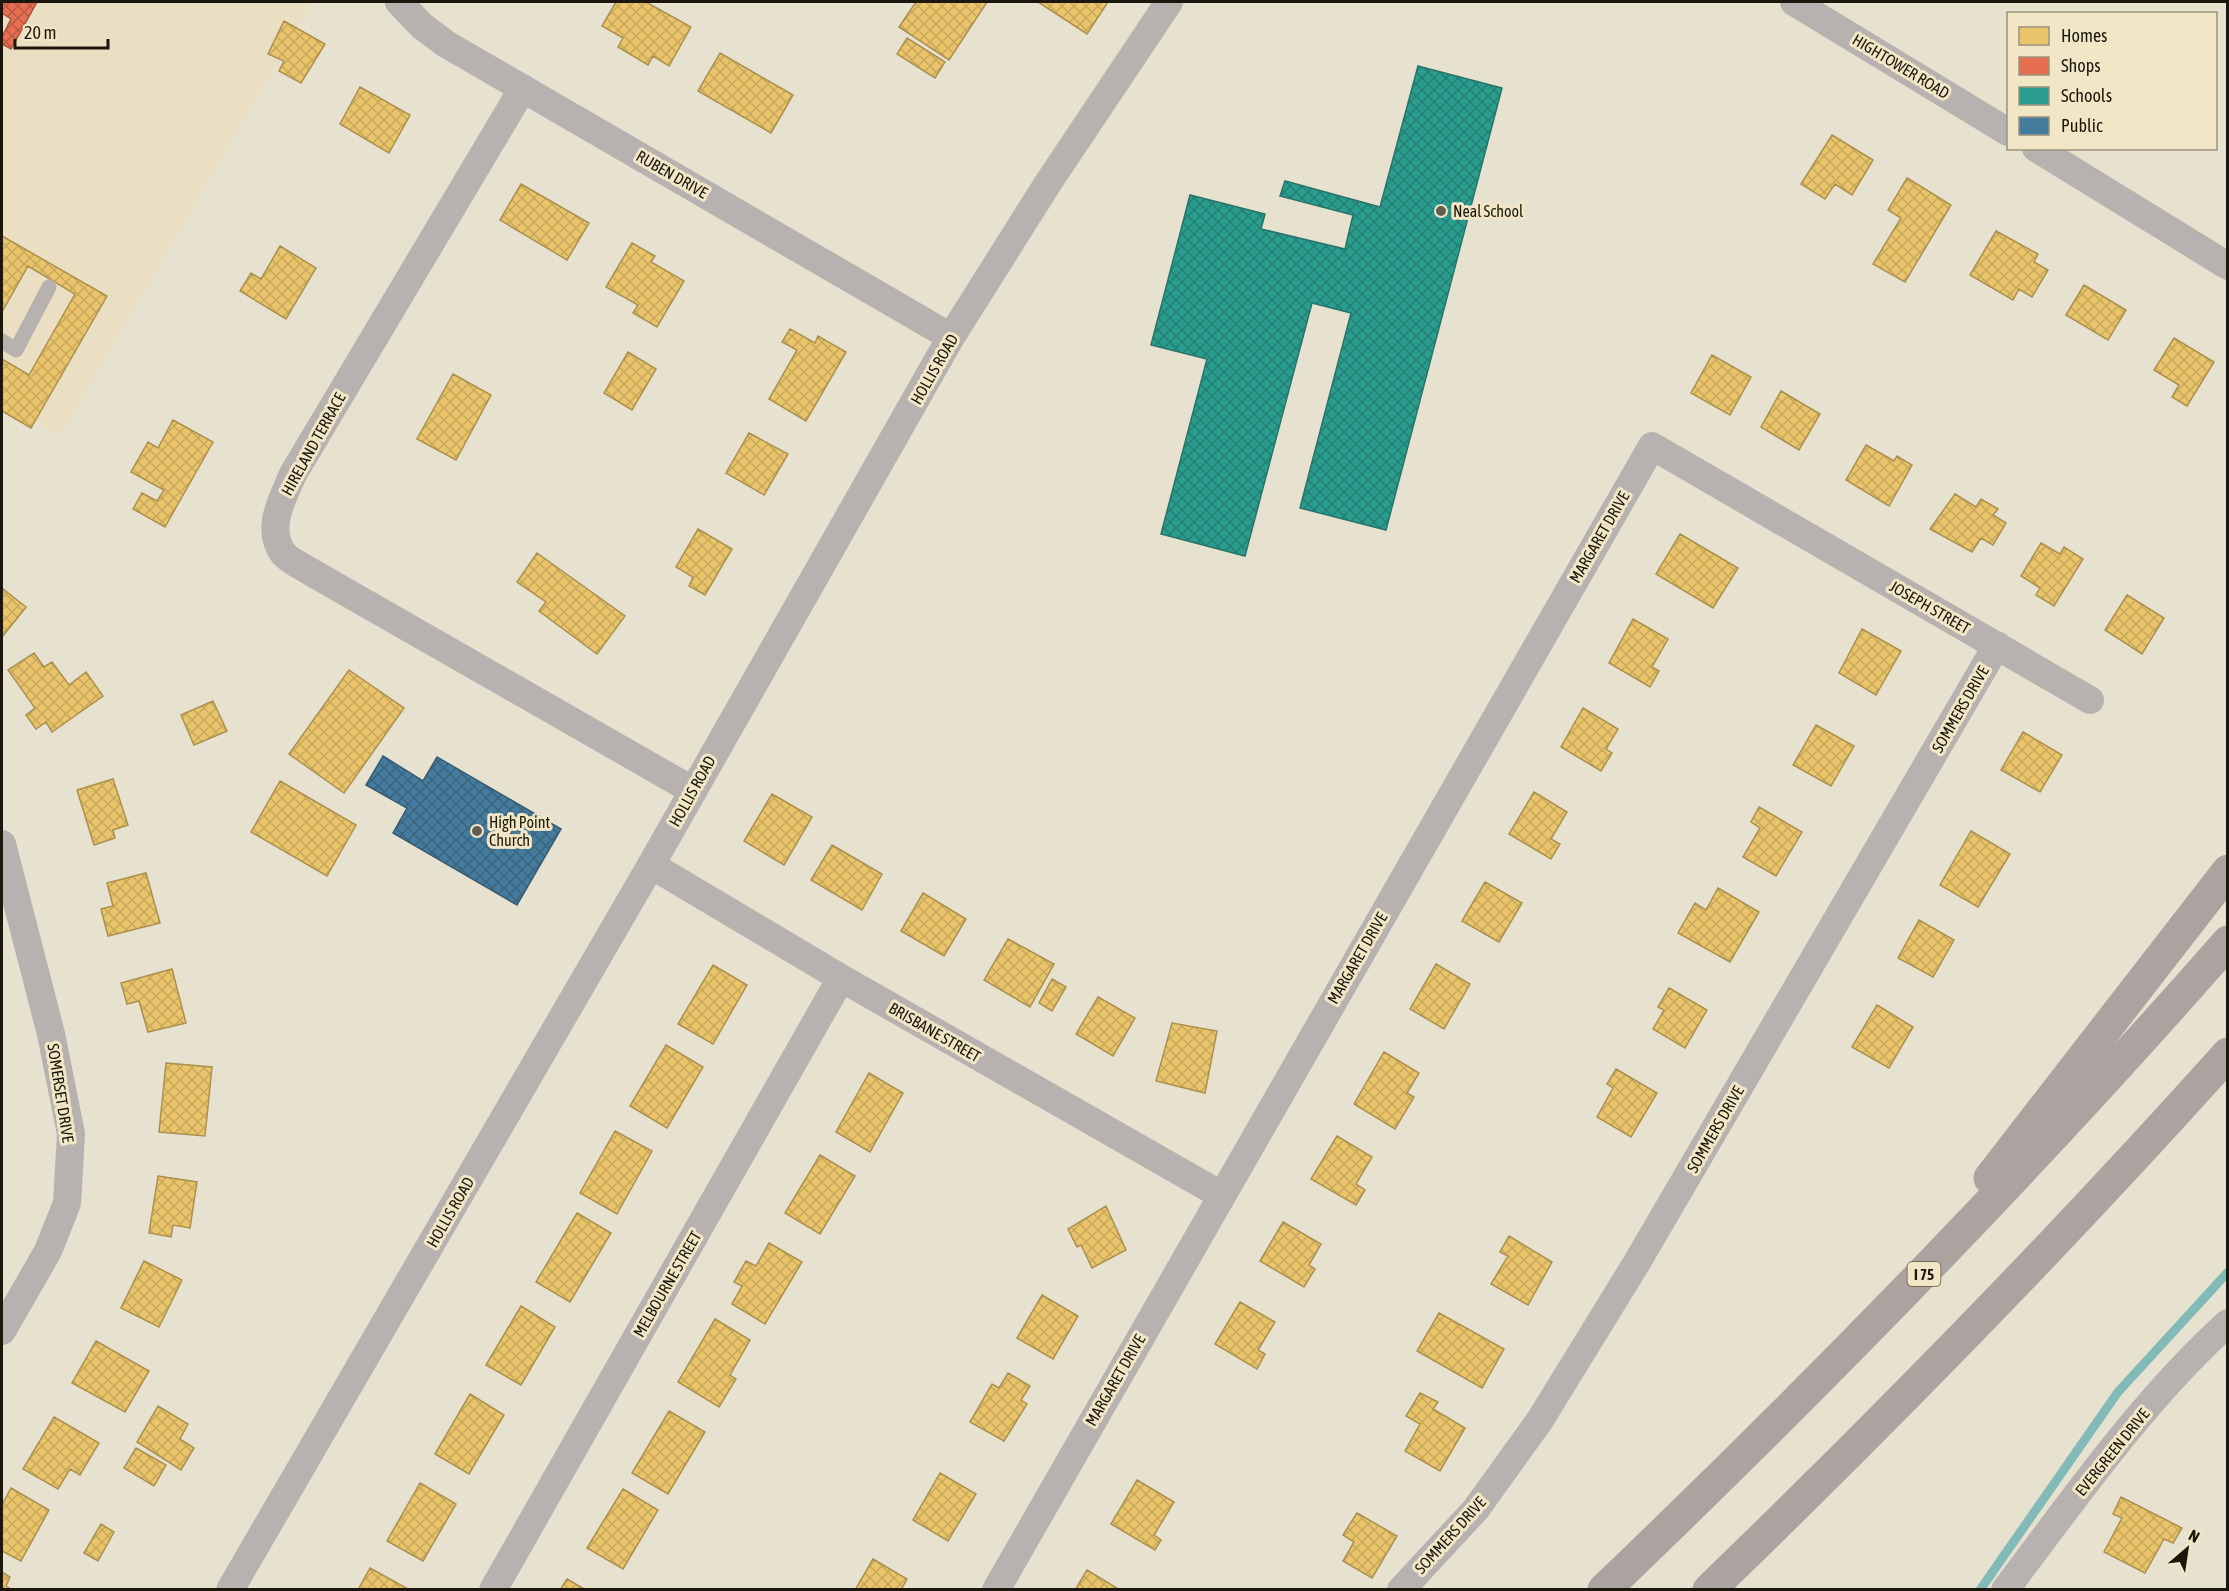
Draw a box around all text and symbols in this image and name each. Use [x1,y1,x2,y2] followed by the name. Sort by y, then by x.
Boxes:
[15,12,108,50] scale bar
[2007,12,2217,150] legend
[24,22,56,43] text: 20 m
[2061,25,2107,46] text: Homes
[1849,30,1953,102] street label: HIGHTOWER ROAD
[2061,55,2101,76] text: Shops
[2061,85,2112,106] text: Schools
[2061,115,2103,136] text: Public
[633,146,711,202] street label: RUBEN DRIVE
[1453,202,1524,220] place label: Neal School
[1434,204,1448,218] marker: Neal School
[907,331,961,407] street label: HOLLIS ROAD
[277,389,349,498] street label: HIRELAND TERRACE
[1566,488,1632,586] street label: MARGARET DRIVE
[1887,577,1973,637] street label: JOSEPH STREET
[1928,662,1992,755] street label: SOMMERS DRIVE
[665,752,719,829] street label: HOLLIS ROAD
[489,813,550,849] place label: High Point Church
[470,824,484,838] marker: High Point Church
[1324,909,1390,1007] street label: MARGARET DRIVE
[886,999,984,1065] street label: BRISBANE STREET
[44,1042,78,1144] street label: SOMERSET DRIVE
[1683,1082,1747,1175] street label: SOMMERS DRIVE
[423,1174,477,1250] street label: HOLLIS ROAD
[629,1228,705,1340] street label: MELBOURNE STREET
[1908,1262,1940,1286] road number: I 75
[1082,1331,1148,1429] street label: MARGARET DRIVE
[2071,1405,2153,1499] street label: EVERGREEN DRIVE
[1411,1493,1489,1577] street label: SOMMERS DRIVE
[2157,1519,2217,1579] north arrow
[2186,1526,2203,1546] text: N

